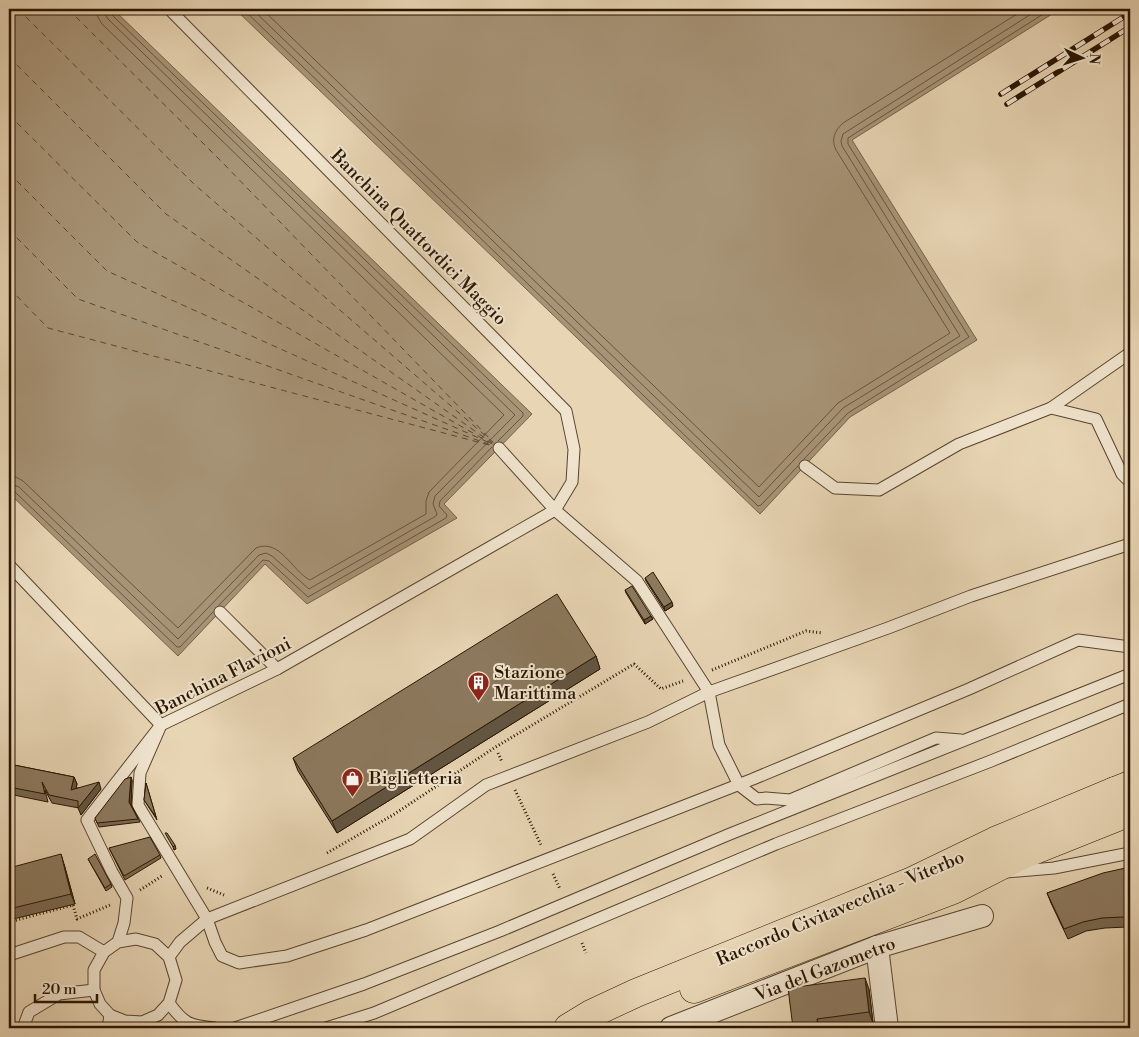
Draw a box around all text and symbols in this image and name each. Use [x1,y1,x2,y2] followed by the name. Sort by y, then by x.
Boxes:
[1056,32,1106,82] north arrow
[1085,53,1103,65] text: N
[325,144,512,330] street label: Banchina Quattordici Maggio
[151,632,295,721] street label: Banchina Flavioni
[494,661,577,705] place label: Stazione Marittima
[466,670,490,701] building icon: Stazione Marittima
[341,766,365,797] shop icon: Biglietteria
[368,767,463,790] place label: Biglietteria
[713,846,968,971] street label: Raccordo Civitavecchia - Viterbo
[751,932,899,1007] street label: Via del Gazometro
[35,972,98,1004] scale bar
[42,980,77,999] text: 20 m

